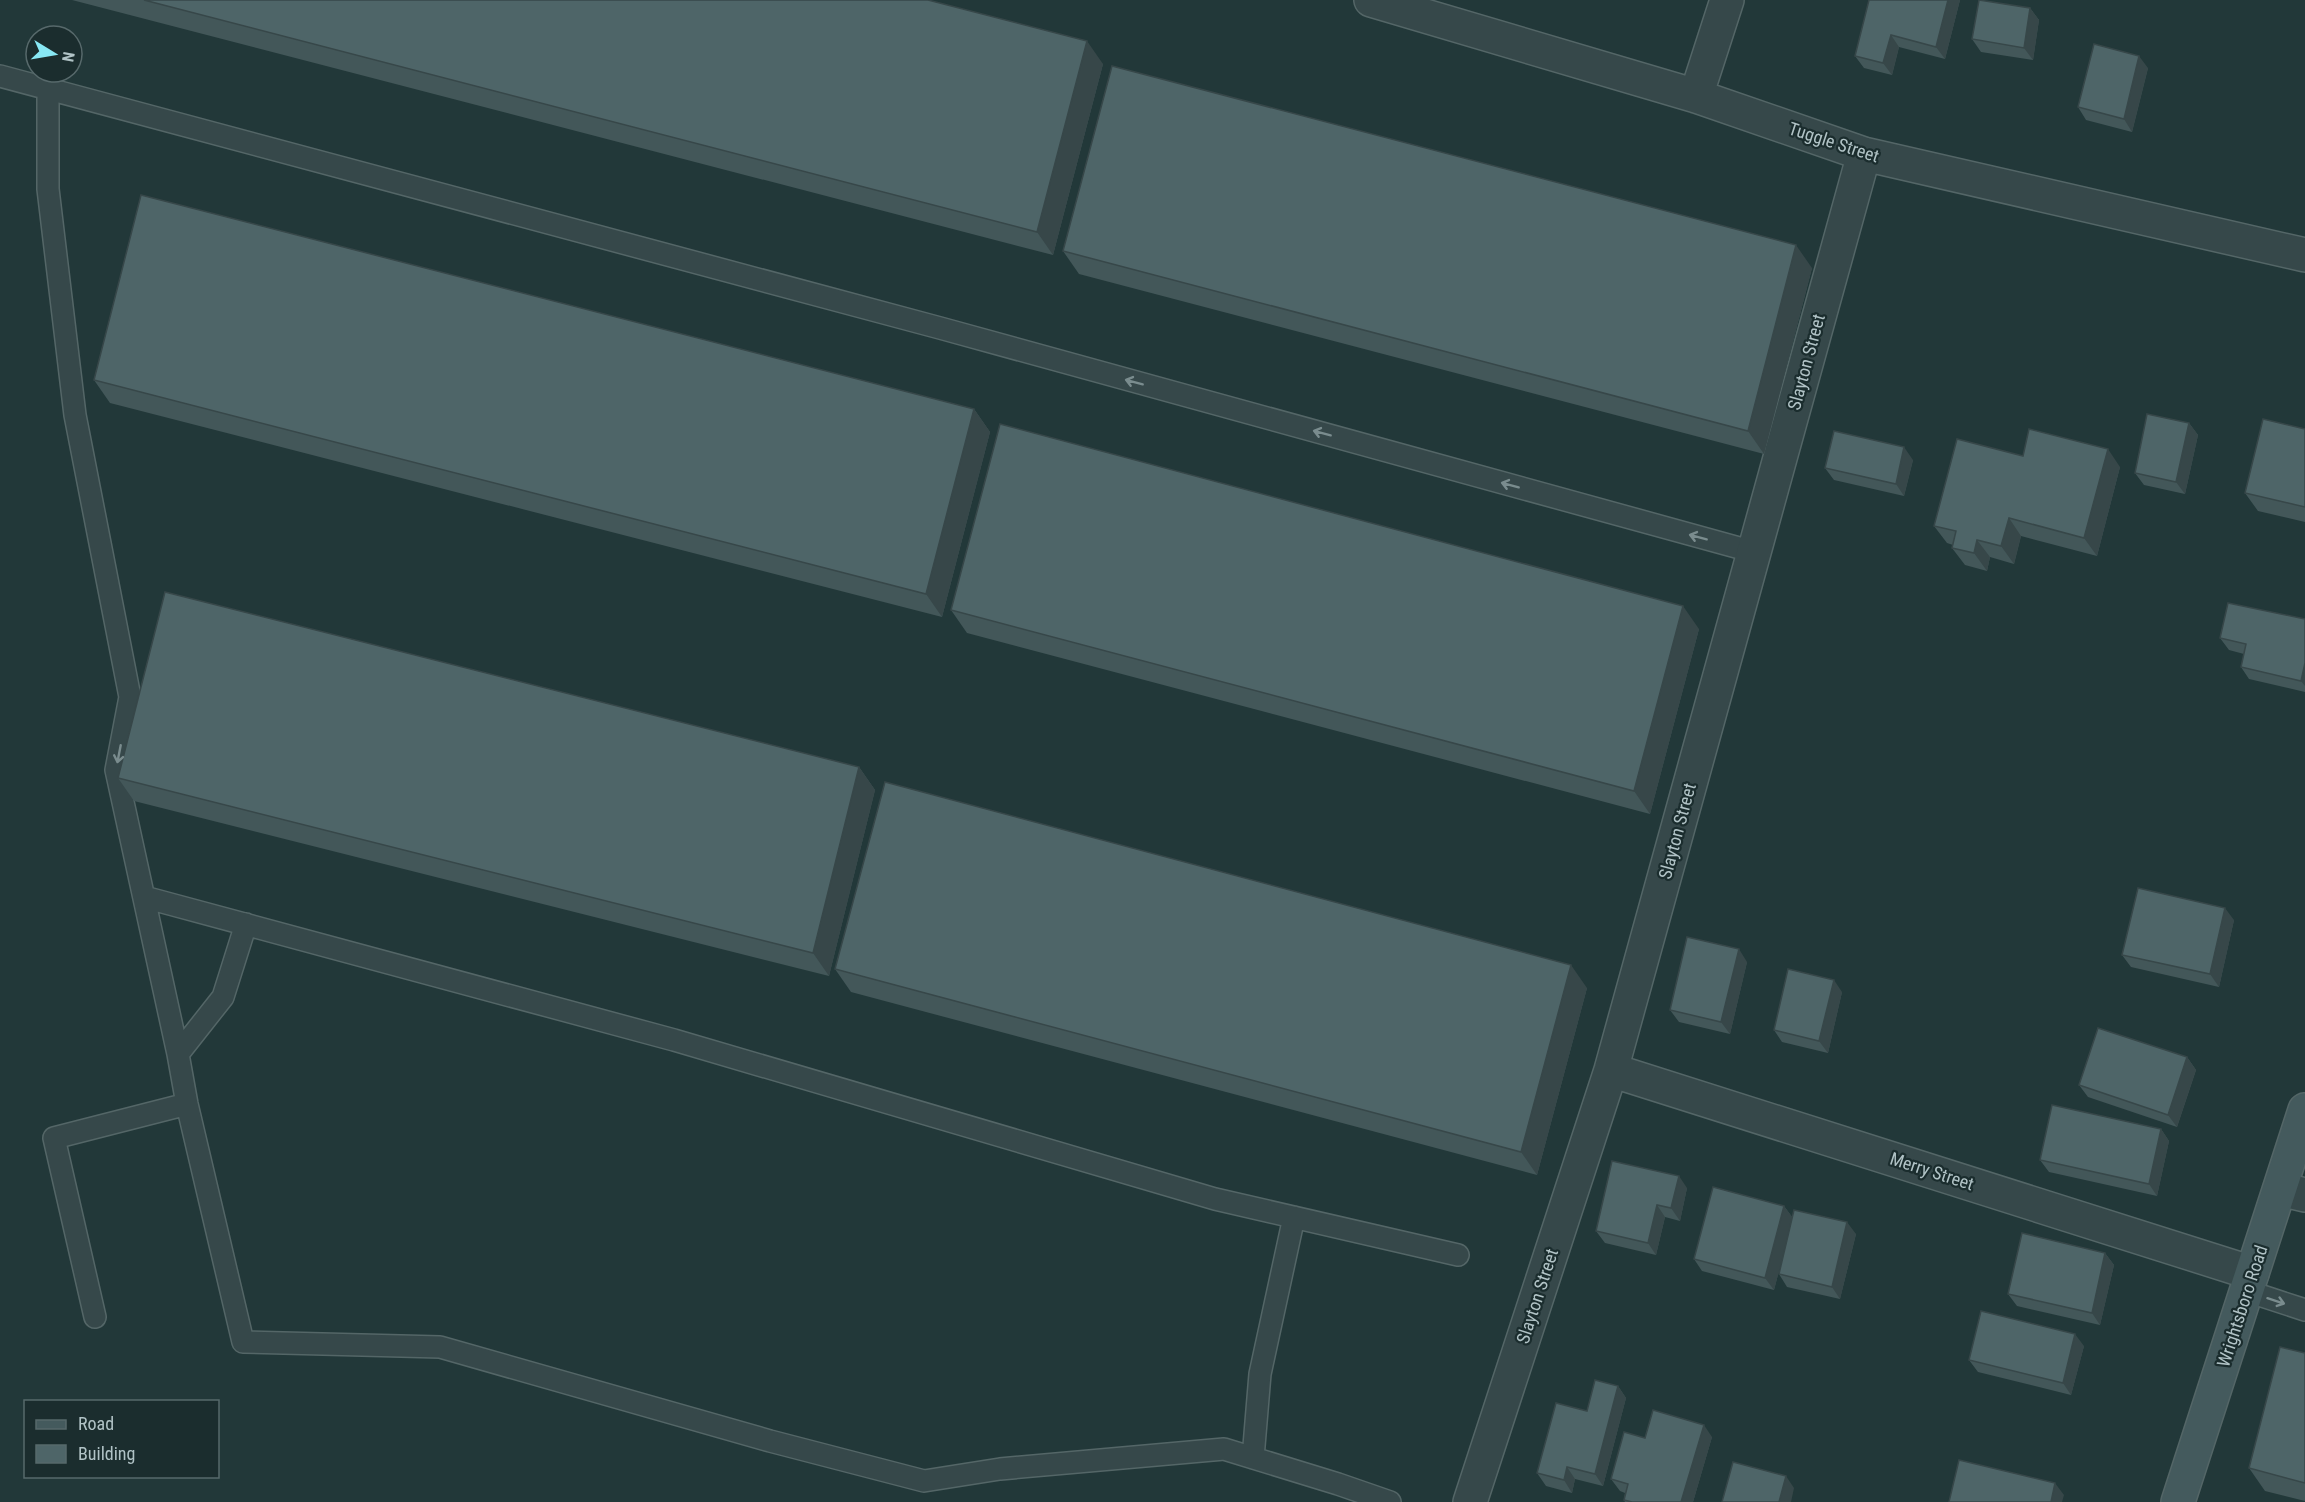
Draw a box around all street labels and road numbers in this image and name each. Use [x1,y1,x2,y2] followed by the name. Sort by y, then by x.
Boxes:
[1786,118,1882,166] street label: Tuggle Street
[1783,312,1829,412] street label: Slayton Street
[1654,781,1700,881] street label: Slayton Street
[1887,1148,1977,1194] street label: Merry Street
[2212,1242,2272,1370] street label: Wrightsboro Road
[1512,1246,1562,1346] street label: Slayton Street

